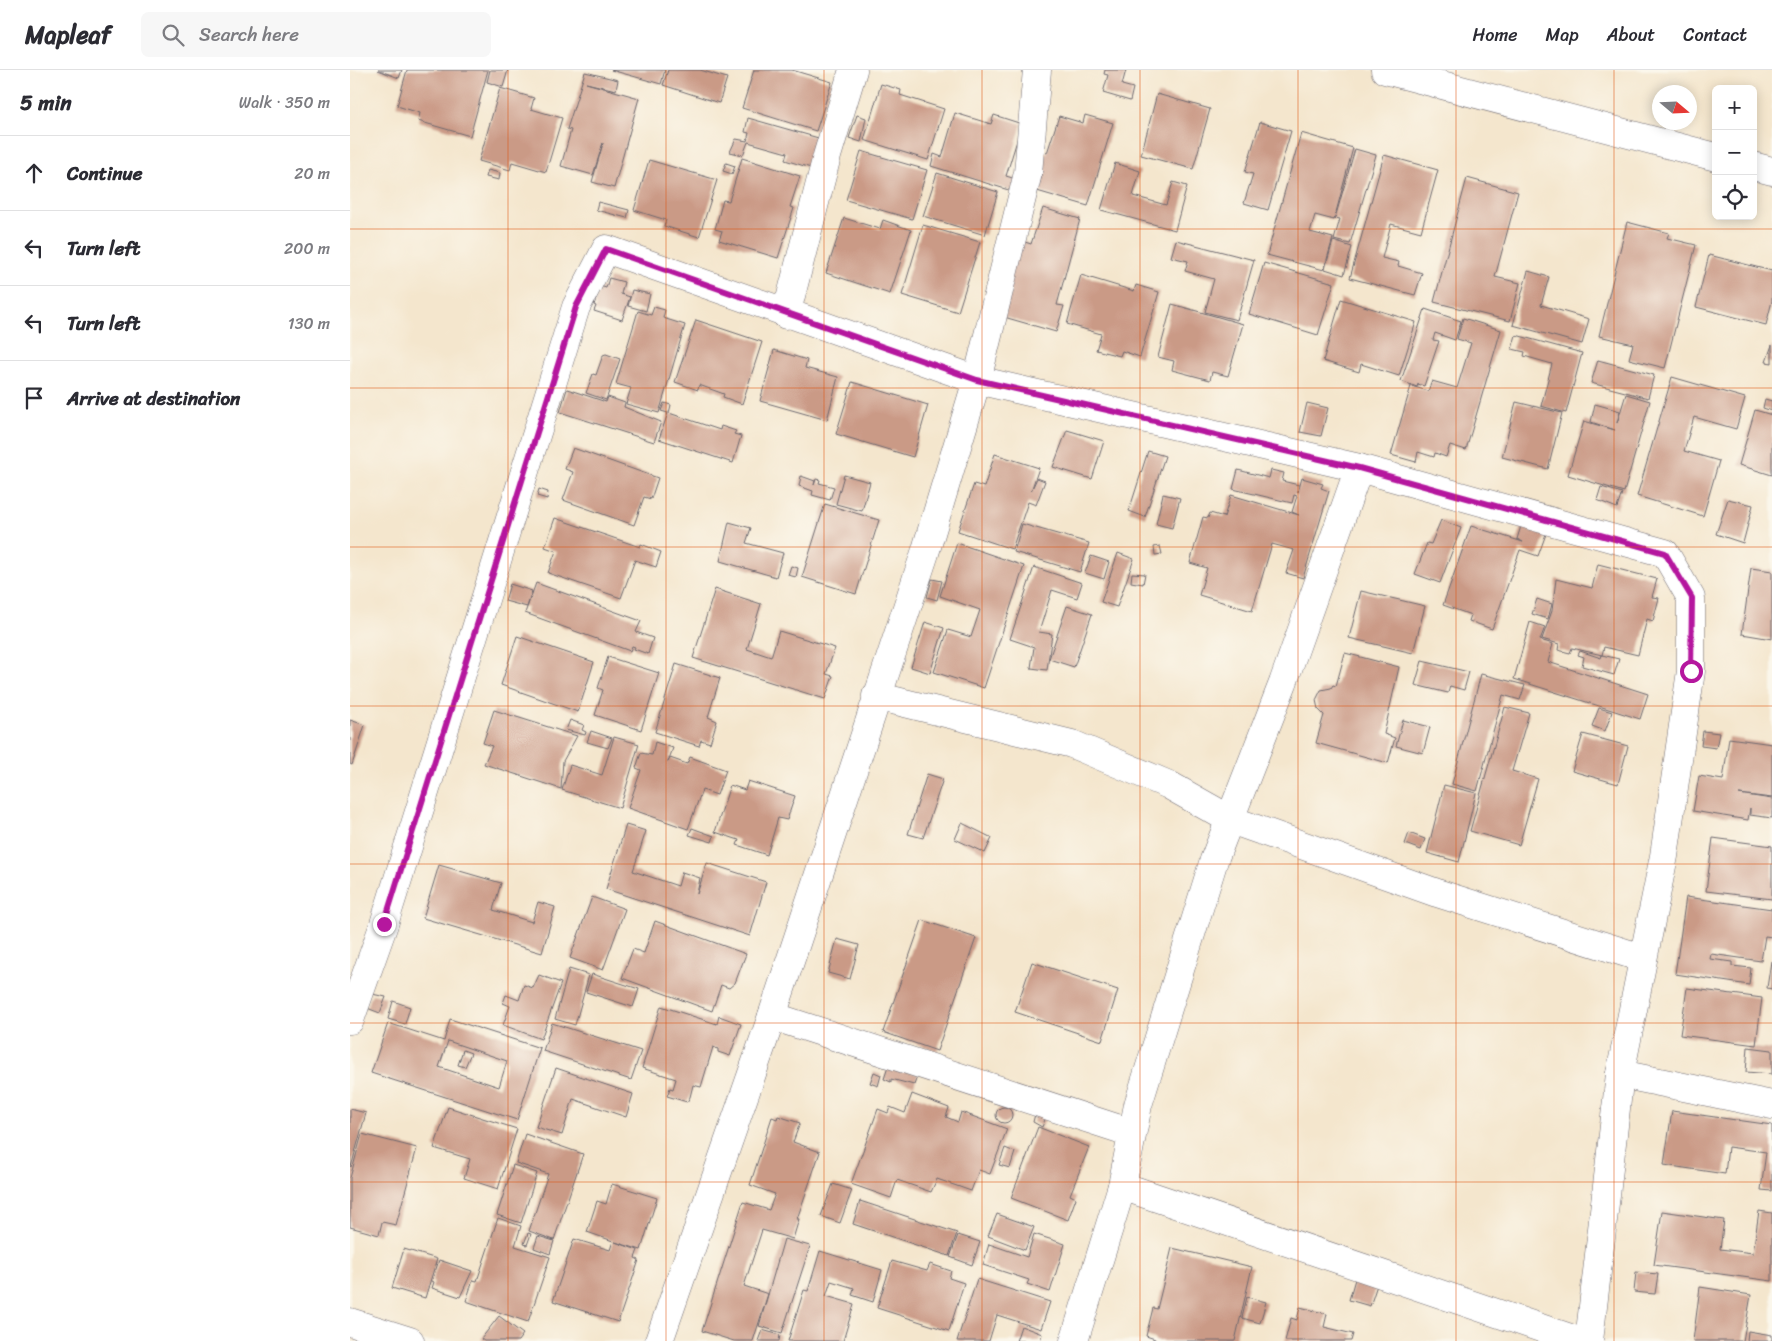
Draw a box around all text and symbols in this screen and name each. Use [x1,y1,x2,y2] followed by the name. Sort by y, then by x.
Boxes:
[141,12,491,57] search box
[25,14,111,56] text: Mapleaf
[199,18,299,51] text: Search here
[1473,19,1518,51] text: Home
[1546,19,1579,51] text: Map
[1607,19,1655,51] text: About
[1683,19,1747,51] text: Contact
[159,21,187,49] icon: search
[20,84,72,122] text: 5 min
[1652,85,1697,130] north arrow
[1712,85,1757,220] map controls
[1712,85,1757,130] button: +
[239,88,330,117] text: Walk · 350 m
[1712,130,1757,175] button: −
[67,157,143,190] text: Continue
[20,159,48,187] icon: ahead
[294,159,330,188] text: 20 m
[1712,175,1757,220] button: locate
[67,232,140,265] text: Turn left
[20,234,48,262] icon: left
[284,234,330,263] text: 200 m
[67,307,140,340] text: Turn left
[20,309,48,337] icon: left
[288,309,330,338] text: 130 m
[67,382,240,415] text: Arrive at destination
[20,384,48,412] icon: arrive
[1680,660,1703,683] route start
[373,913,396,936] route end

